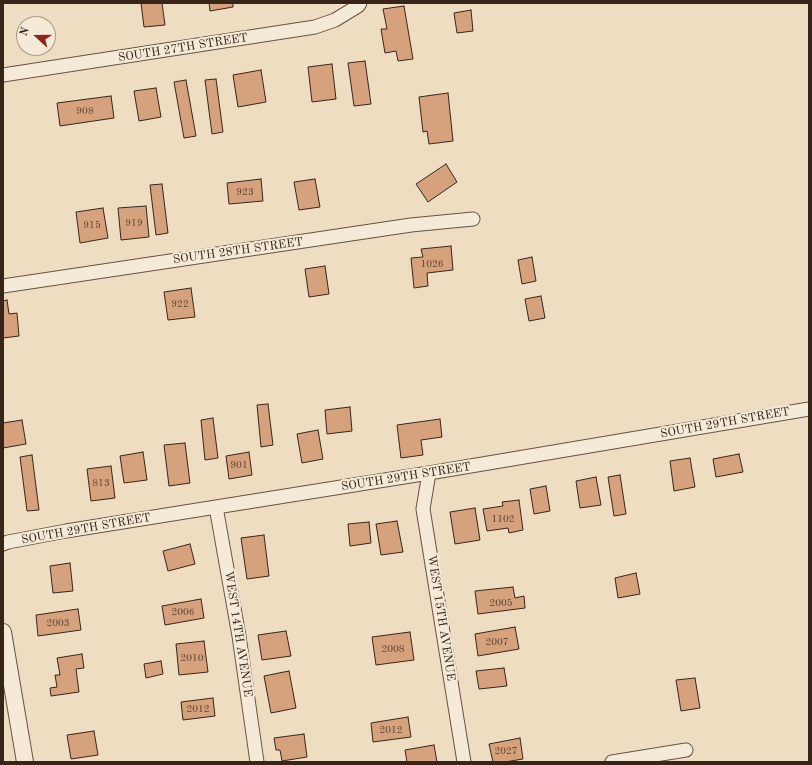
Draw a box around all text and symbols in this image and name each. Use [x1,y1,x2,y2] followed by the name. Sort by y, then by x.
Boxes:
[16,16,56,56] north arrow
[19,26,32,38] text: N
[117,31,249,65] street label: SOUTH 27TH STREET
[76,105,94,117] house number: 908
[236,186,254,198] house number: 923
[125,217,143,229] house number: 919
[83,219,101,231] house number: 915
[172,235,304,267] street label: SOUTH 28TH STREET
[420,258,444,270] house number: 1026
[171,298,189,310] house number: 922
[659,405,791,441] street label: SOUTH 29TH STREET
[230,459,248,471] house number: 901
[340,460,472,494] street label: SOUTH 29TH STREET
[92,477,110,489] house number: 813
[20,511,152,547] street label: SOUTH 29TH STREET
[491,513,515,525] house number: 1102
[424,554,458,682] street label: WEST 15TH AVENUE
[221,570,255,698] street label: WEST 14TH AVENUE
[489,597,513,609] house number: 2005
[171,606,195,618] house number: 2006
[46,617,70,629] house number: 2003
[485,636,509,648] house number: 2007
[381,643,405,655] house number: 2008
[180,652,204,664] house number: 2010
[186,703,210,715] house number: 2012
[379,724,403,736] house number: 2012
[494,745,518,757] house number: 2027

